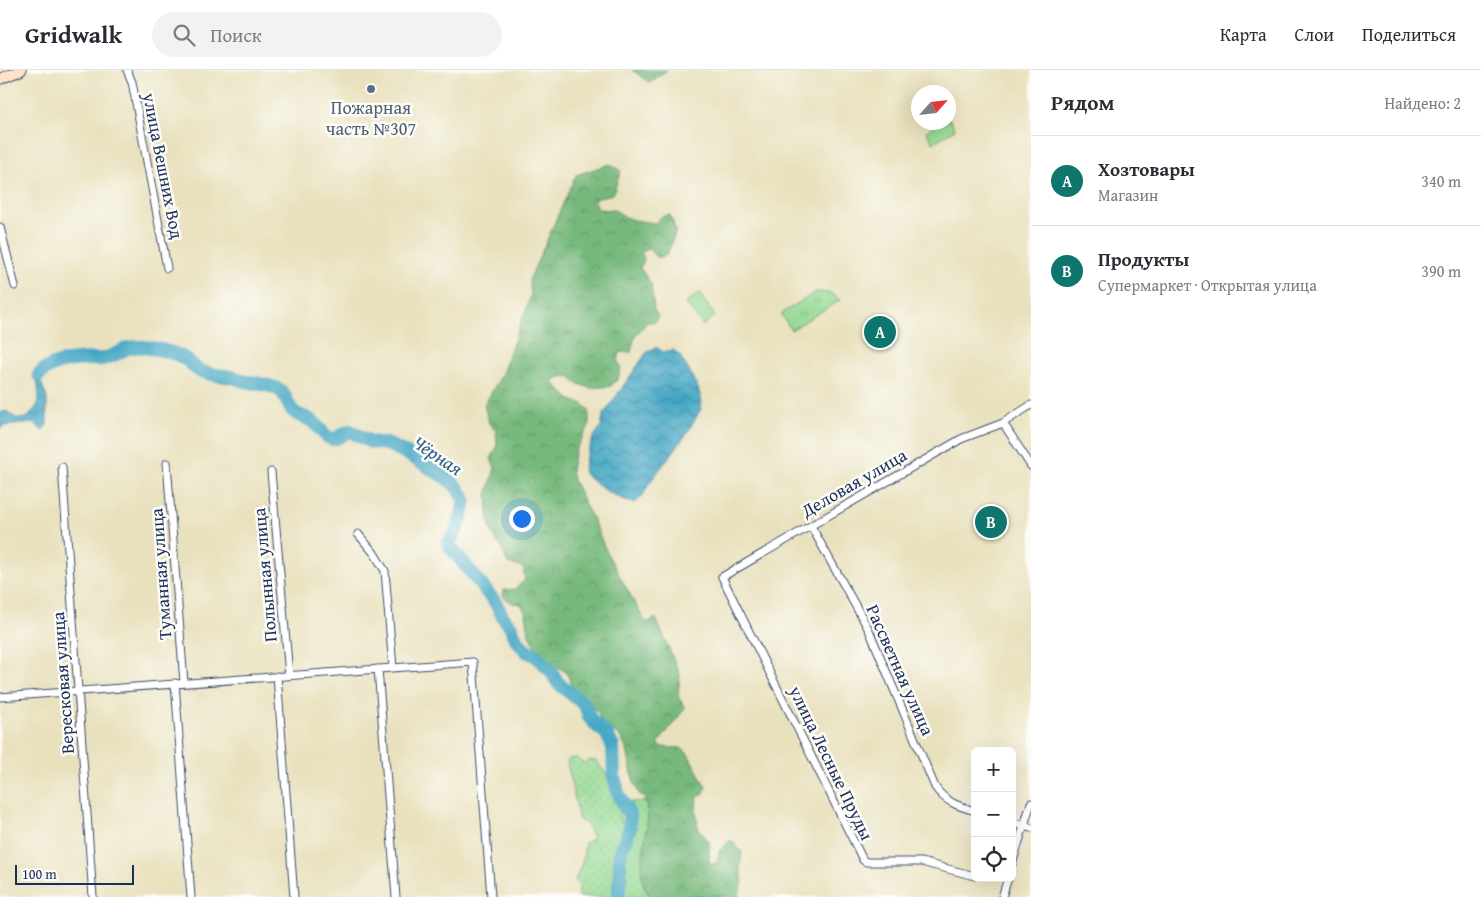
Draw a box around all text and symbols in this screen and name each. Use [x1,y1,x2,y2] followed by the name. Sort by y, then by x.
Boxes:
[152,12,502,57] search box
[25,17,122,52] text: Gridwalk
[170,21,198,49] icon: search
[210,21,262,49] text: Поиск
[1220,21,1267,48] text: Карта
[1295,21,1334,48] text: Слои
[1362,21,1456,48] text: Поделиться
[365,83,377,95] marker: Пожарная часть №307
[911,85,956,130] north arrow
[1051,87,1114,118] text: Рядом
[136,90,191,241] street label: улица Вешних Вод
[1384,91,1461,115] text: Найдено: 2
[326,94,416,142] place label: Пожарная часть №307
[1098,155,1195,183] text: Хозтовары
[1062,169,1072,193] text: A
[1421,169,1461,193] text: 340 m
[1098,183,1158,207] text: Магазин
[1098,245,1189,273] text: Продукты
[1062,259,1072,283] text: B
[1421,259,1461,283] text: 390 m
[1098,273,1317,297] text: Супермаркет · Открытая улица
[864,313,896,351] pin: A
[407,428,469,482] water label: Чёрная
[795,441,912,524] street label: Деловая улица
[975,503,1007,541] pin: B
[245,506,284,643] street label: Полынная улица
[509,506,535,532] your location
[142,507,179,641] street label: Туманная улица
[859,600,942,740] street label: Рассветная улица
[44,611,81,755] street label: Вересковая улица
[782,680,881,845] street label: улица Лесные Пруды
[971,747,1016,882] map controls
[971,747,1016,792] button: +
[971,792,1016,837] button: −
[971,837,1016,882] button: locate
[15,862,134,885] scale bar
[22,864,57,884] text: 100 m

